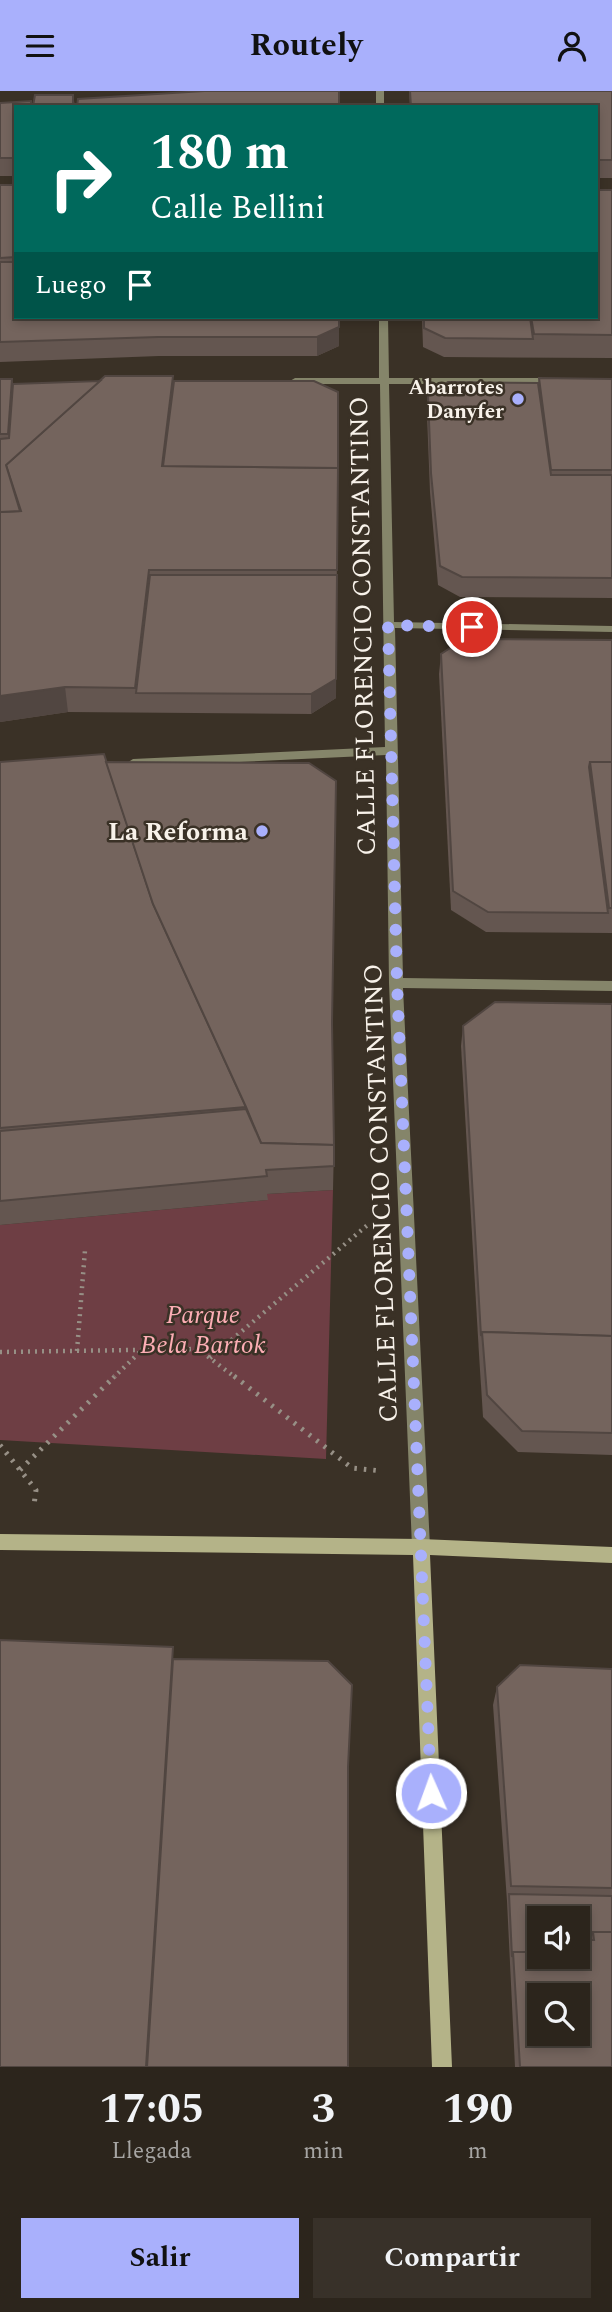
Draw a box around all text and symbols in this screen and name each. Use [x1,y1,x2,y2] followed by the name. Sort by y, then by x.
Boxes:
[249,21,363,70] text: Routely
[21,27,59,65] icon: menu
[553,27,591,65] icon: person
[150,116,289,191] text: 180 m
[35,133,126,224] icon: right
[150,184,325,233] text: Calle Bellini
[35,265,107,305] text: Luego
[121,266,159,304] icon: arrive
[408,372,504,428] place label: Abarrotes Danyfer
[510,391,526,407] marker: Abarrotes Danyfer
[339,396,387,856] street label: CALLE FLORENCIO CONSTANTINO
[442,597,502,657] pin
[453,608,491,646] icon: arrive
[108,812,249,852] place label: La Reforma
[254,823,270,839] marker: La Reforma
[353,963,409,1423] street label: CALLE FLORENCIO CONSTANTINO
[140,1295,266,1365] park label: Parque Bela Bartok
[394,1756,468,1830] position arrow
[527,1906,590,2046] map controls
[527,1906,590,1969] button: sound
[527,1983,590,2046] button: search
[99,2078,204,2141] text: 17:05
[312,2078,335,2141] text: 3
[442,2078,513,2141] text: 190
[112,2134,192,2169] text: Llegada
[303,2134,344,2169] text: min
[468,2134,488,2169] text: m
[21,2218,299,2298] button: Salir
[313,2218,591,2298] button: Compartir

